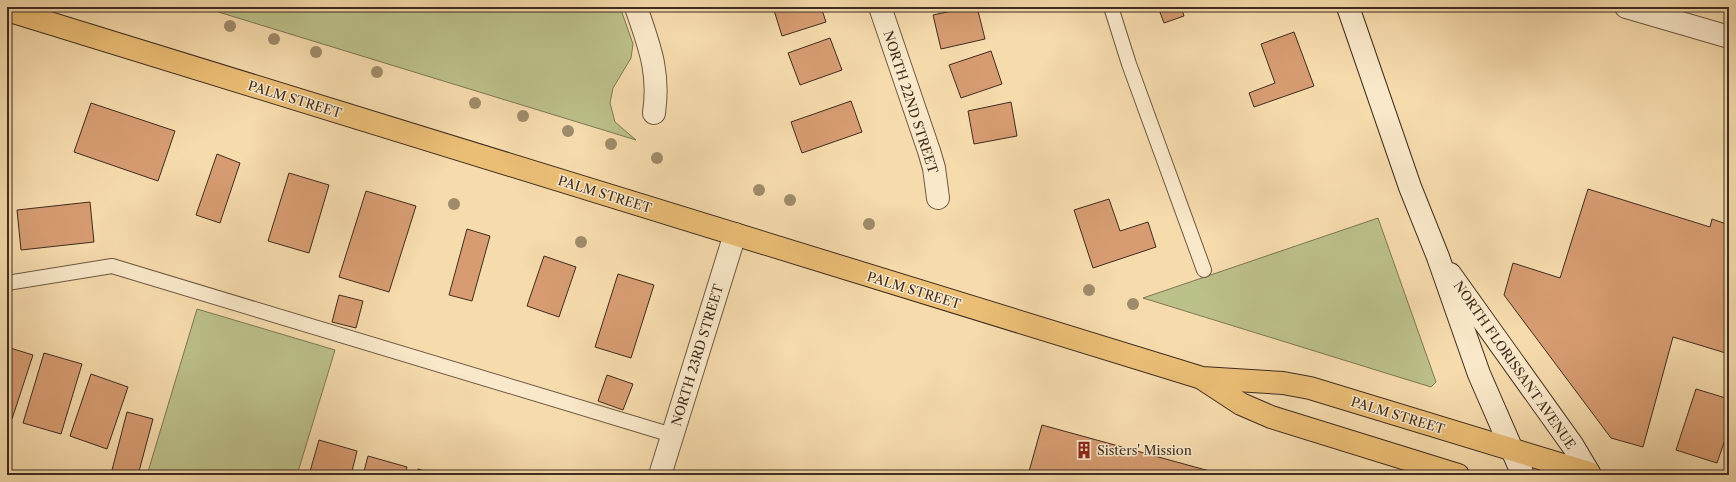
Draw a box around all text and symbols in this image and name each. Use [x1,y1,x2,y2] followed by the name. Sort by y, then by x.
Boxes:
[880,29,942,176] street label: NORTH 22ND STREET
[246,77,344,121] street label: PALM STREET
[556,172,654,216] street label: PALM STREET
[865,268,963,312] street label: PALM STREET
[1451,278,1579,452] street label: NORTH FLORISSANT AVENUE
[668,282,726,428] street label: NORTH 23RD STREET
[1349,393,1447,437] street label: PALM STREET
[1074,440,1094,460] building icon: Sisters' Mission
[1097,442,1192,458] place label: Sisters' Mission

